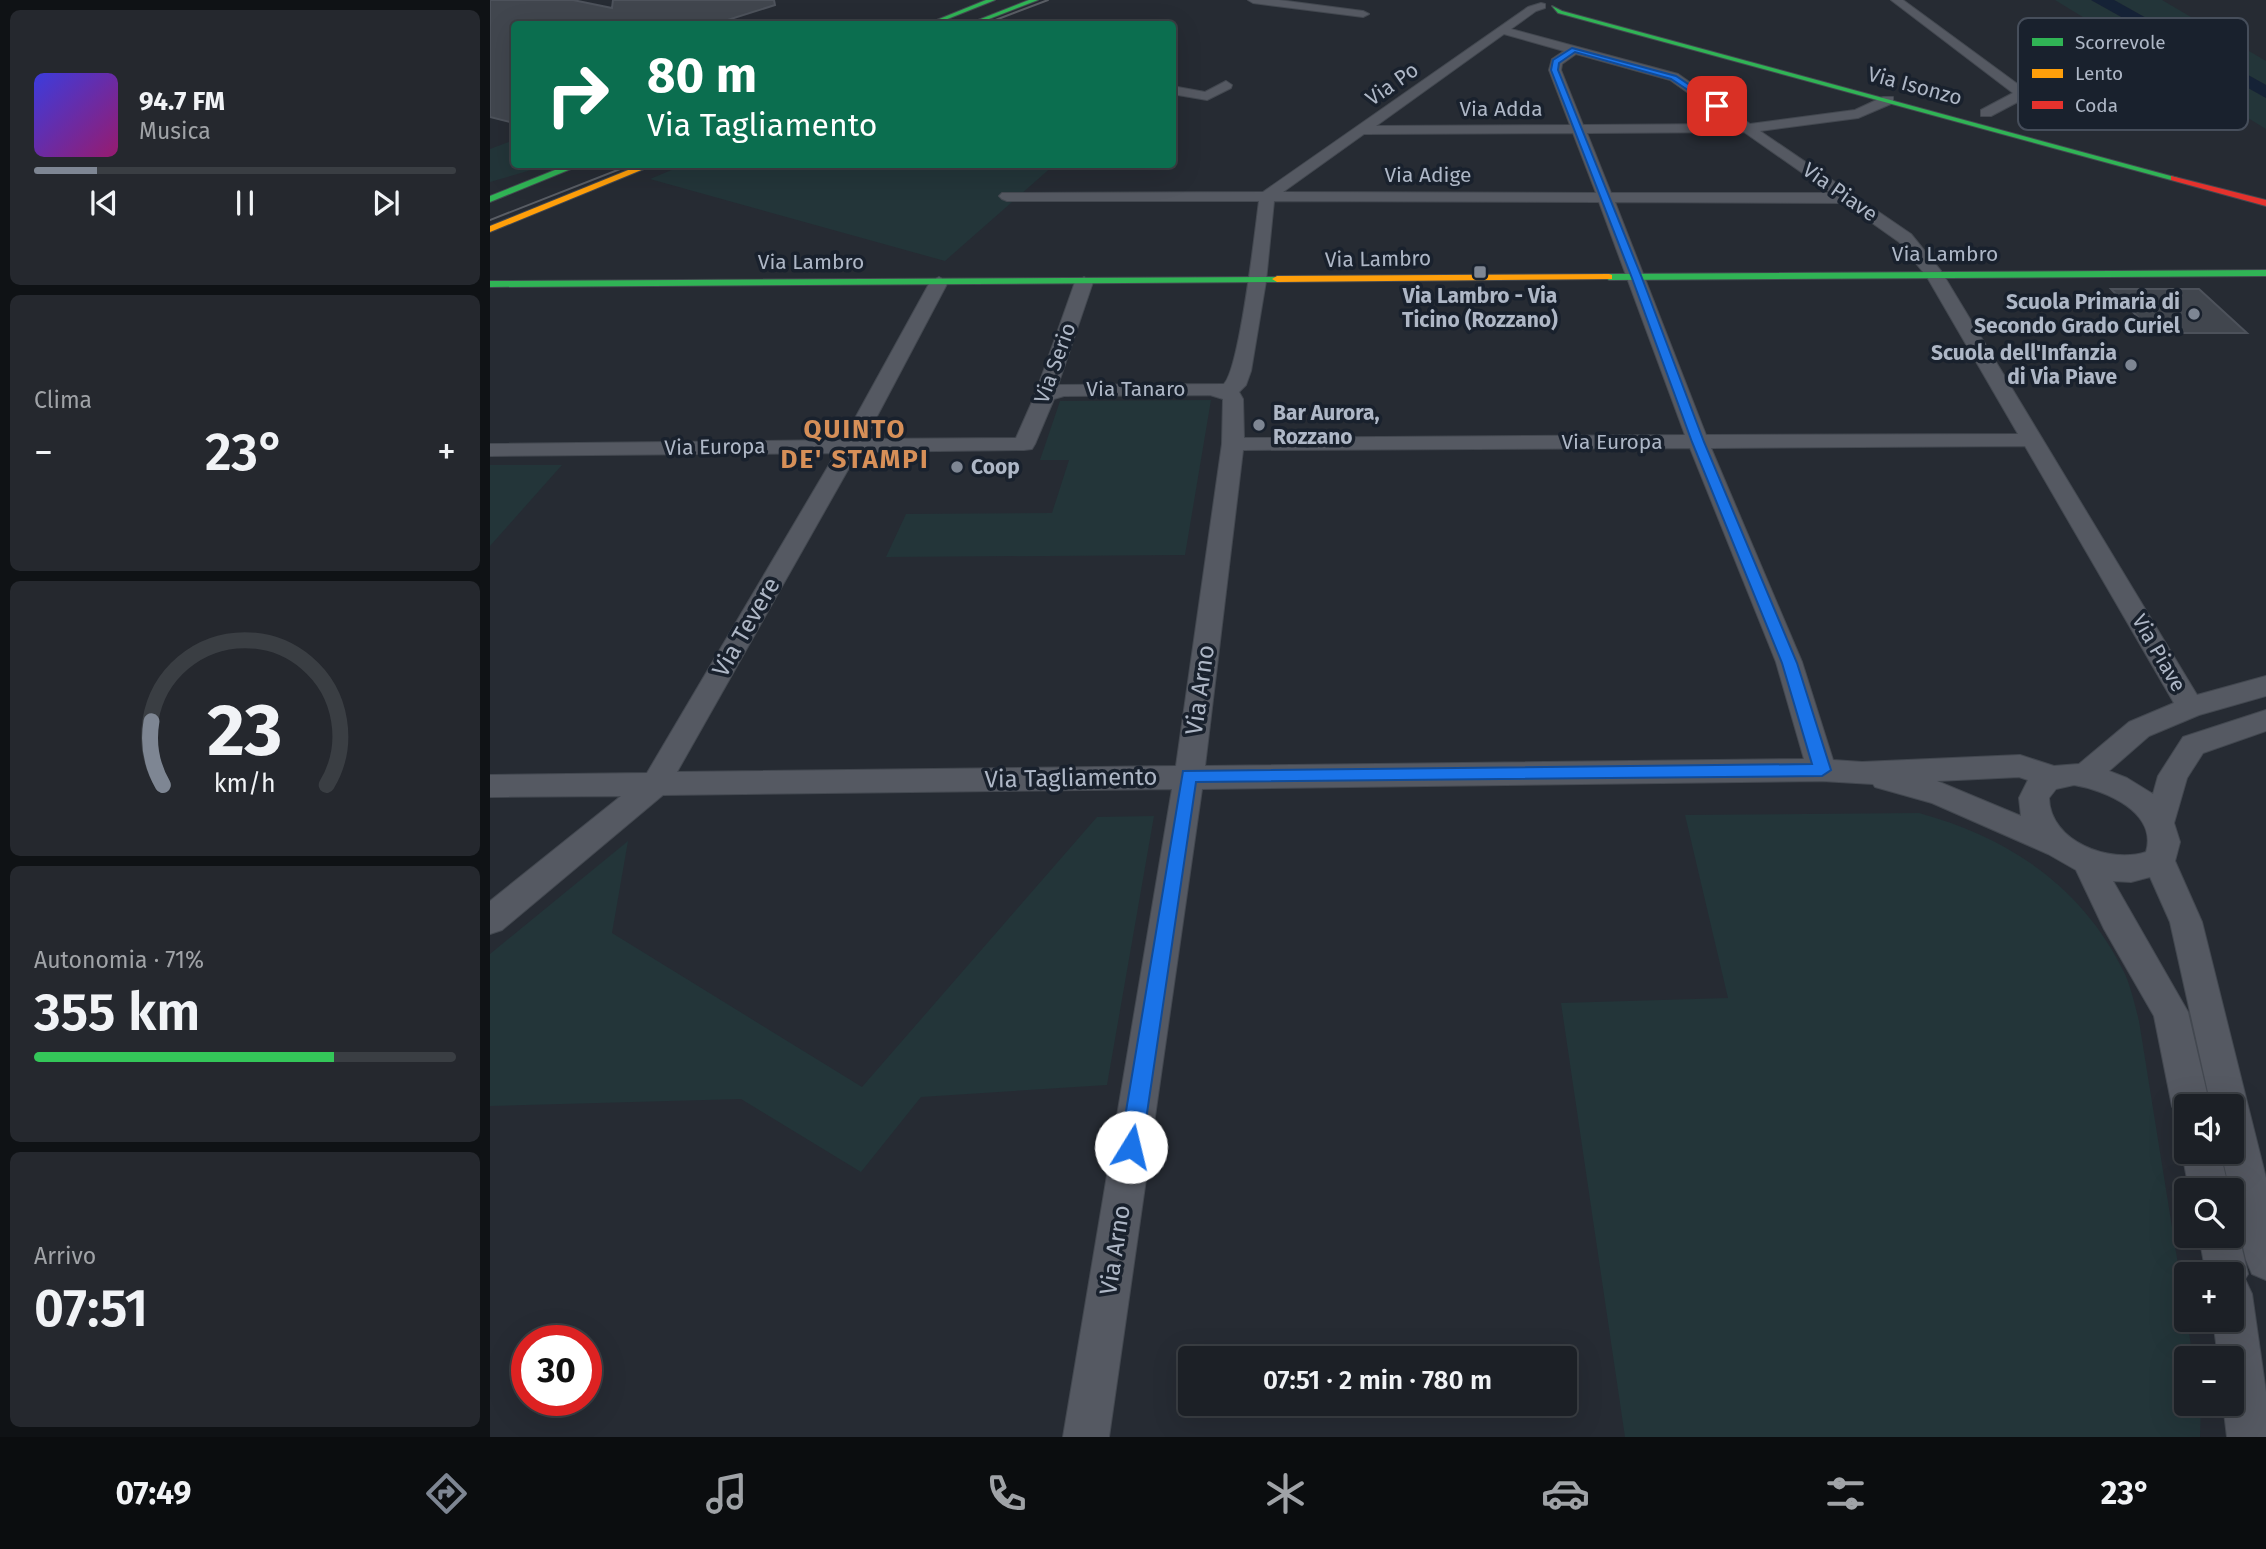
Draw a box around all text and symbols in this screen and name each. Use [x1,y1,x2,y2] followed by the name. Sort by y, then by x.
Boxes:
[2018,18,2248,130] legend
[2075,31,2166,54] text: Scorrevole
[647,46,757,105] text: 80 m
[532,49,623,140] icon: right
[1361,57,1423,111] street label: Via Po
[1865,61,1965,111] street label: Via Isonzo
[2075,62,2123,85] text: Lento
[1687,76,1747,136] pin
[139,86,225,117] text: 94.7 FM
[1698,87,1736,125] icon: arrive
[2075,94,2118,117] text: Coda
[1459,96,1543,122] street label: Via Adda
[647,106,878,144] text: Via Tagliamento
[139,117,211,145] text: Musica
[1798,157,1882,227] street label: Via Piave
[1384,162,1472,188] street label: Via Adige
[85,184,123,222] icon: previous
[226,184,264,222] icon: pause
[367,184,405,222] icon: next
[1892,241,1998,267] street label: Via Lambro
[1325,245,1431,273] street label: Via Lambro
[758,249,864,275] street label: Via Lambro
[1472,264,1488,280] marker: Via Lambro - Via Ticino (Rozzano)
[1402,283,1558,333] place label: Via Lambro - Via Ticino (Rozzano)
[1974,289,2181,339] place label: Scuola Primaria di Secondo Grado Curiel
[2186,306,2202,322] marker: Scuola Primaria di Secondo Grado Curiel
[1028,319,1082,407] street label: Via Serio
[1931,340,2117,390] place label: Scuola dell'Infanzia di Via Piave
[2123,357,2139,373] marker: Scuola dell'Infanzia di Via Piave
[1086,376,1186,402] street label: Via Tanaro
[34,386,92,414] text: Clima
[1273,400,1380,450] place label: Bar Aurora, Rozzano
[780,414,930,475] district label: QUINTO DE' STAMPI
[1251,417,1267,433] marker: Bar Aurora, Rozzano
[205,421,285,484] text: 23°
[34,429,53,475] text: −
[437,429,456,475] text: +
[1561,429,1663,455] street label: Via Europa
[664,433,766,461] street label: Via Europa
[971,454,1020,480] place label: Coop
[949,459,965,475] marker: Coop
[706,572,786,682] street label: Via Tevere
[2126,609,2192,697] street label: Via Piave
[1180,643,1220,737] street label: Via Arno
[207,687,283,774] text: 23
[984,762,1158,794] street label: Via Tagliamento
[214,768,276,798] text: km/h
[34,946,204,974] text: Autonomia · 71%
[34,981,200,1044] text: 355 km
[2174,1094,2244,1416] map controls
[2174,1094,2244,1164] button: sound
[1094,1110,1168,1184] position arrow
[2174,1178,2244,1248] button: search
[1094,1203,1136,1297] street label: Via Arno
[34,1242,96,1270] text: Arrivo
[2174,1262,2244,1332] button: +
[34,1277,148,1340] text: 07:51
[511,1325,602,1416] speed limit sign: 30
[2174,1346,2244,1416] button: −
[1263,1365,1492,1396] text: 07:51 · 2 min · 780 m
[422,1469,471,1518] icon: directions
[702,1469,751,1518] icon: music
[982,1469,1031,1518] icon: phone
[1261,1469,1310,1518] icon: climate
[1541,1469,1590,1518] icon: car
[1821,1469,1870,1518] icon: filters
[115,1474,191,1512] text: 07:49
[2101,1474,2151,1512] text: 23°

